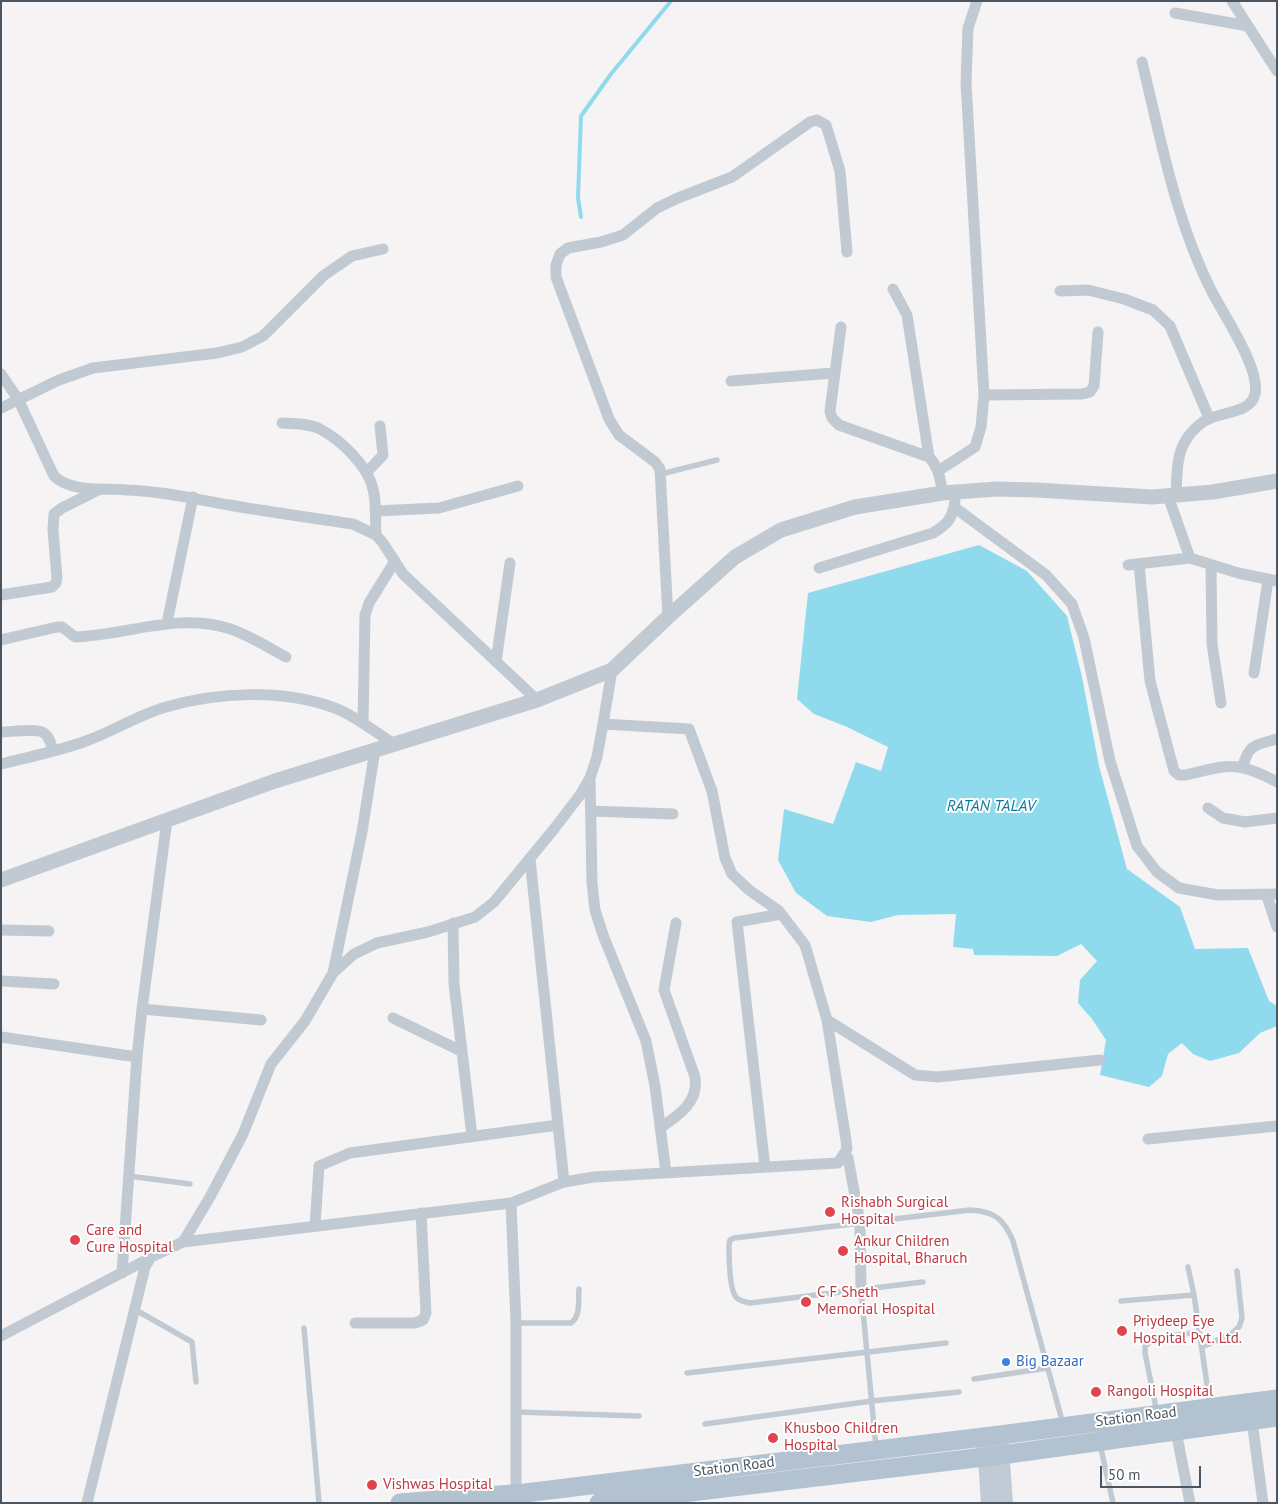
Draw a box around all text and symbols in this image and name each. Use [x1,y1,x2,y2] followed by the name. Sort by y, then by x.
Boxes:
[947,796,1035,816] water label: RATAN TALAV
[841,1194,948,1229] place label: Rishabh Surgical Hospital
[823,1205,837,1219] marker: Rishabh Surgical Hospital
[86,1222,173,1257] place label: Care and Cure Hospital
[68,1233,82,1247] marker: Care and Cure Hospital
[854,1233,967,1268] place label: Ankur Children Hospital, Bharuch
[836,1244,850,1258] marker: Ankur Children Hospital, Bharuch
[817,1284,935,1319] place label: C F Sheth Memorial Hospital
[799,1295,813,1309] marker: C F Sheth Memorial Hospital
[1133,1313,1242,1348] place label: Priydeep Eye Hospital Pvt. Ltd.
[1115,1324,1129,1338] marker: Priydeep Eye Hospital Pvt. Ltd.
[1016,1353,1084,1371] place label: Big Bazaar
[1000,1356,1012,1368] marker: Big Bazaar
[1107,1383,1213,1401] place label: Rangoli Hospital
[1089,1385,1103,1399] marker: Rangoli Hospital
[1094,1403,1178,1431] street label: Station Road
[784,1420,898,1455] place label: Khusboo Children Hospital
[766,1431,780,1445] marker: Khusboo Children Hospital
[692,1453,776,1481] street label: Station Road
[1103,1456,1204,1488] scale bar
[1108,1465,1141,1484] text: 50 m
[383,1476,492,1494] place label: Vishwas Hospital
[365,1478,379,1492] marker: Vishwas Hospital

